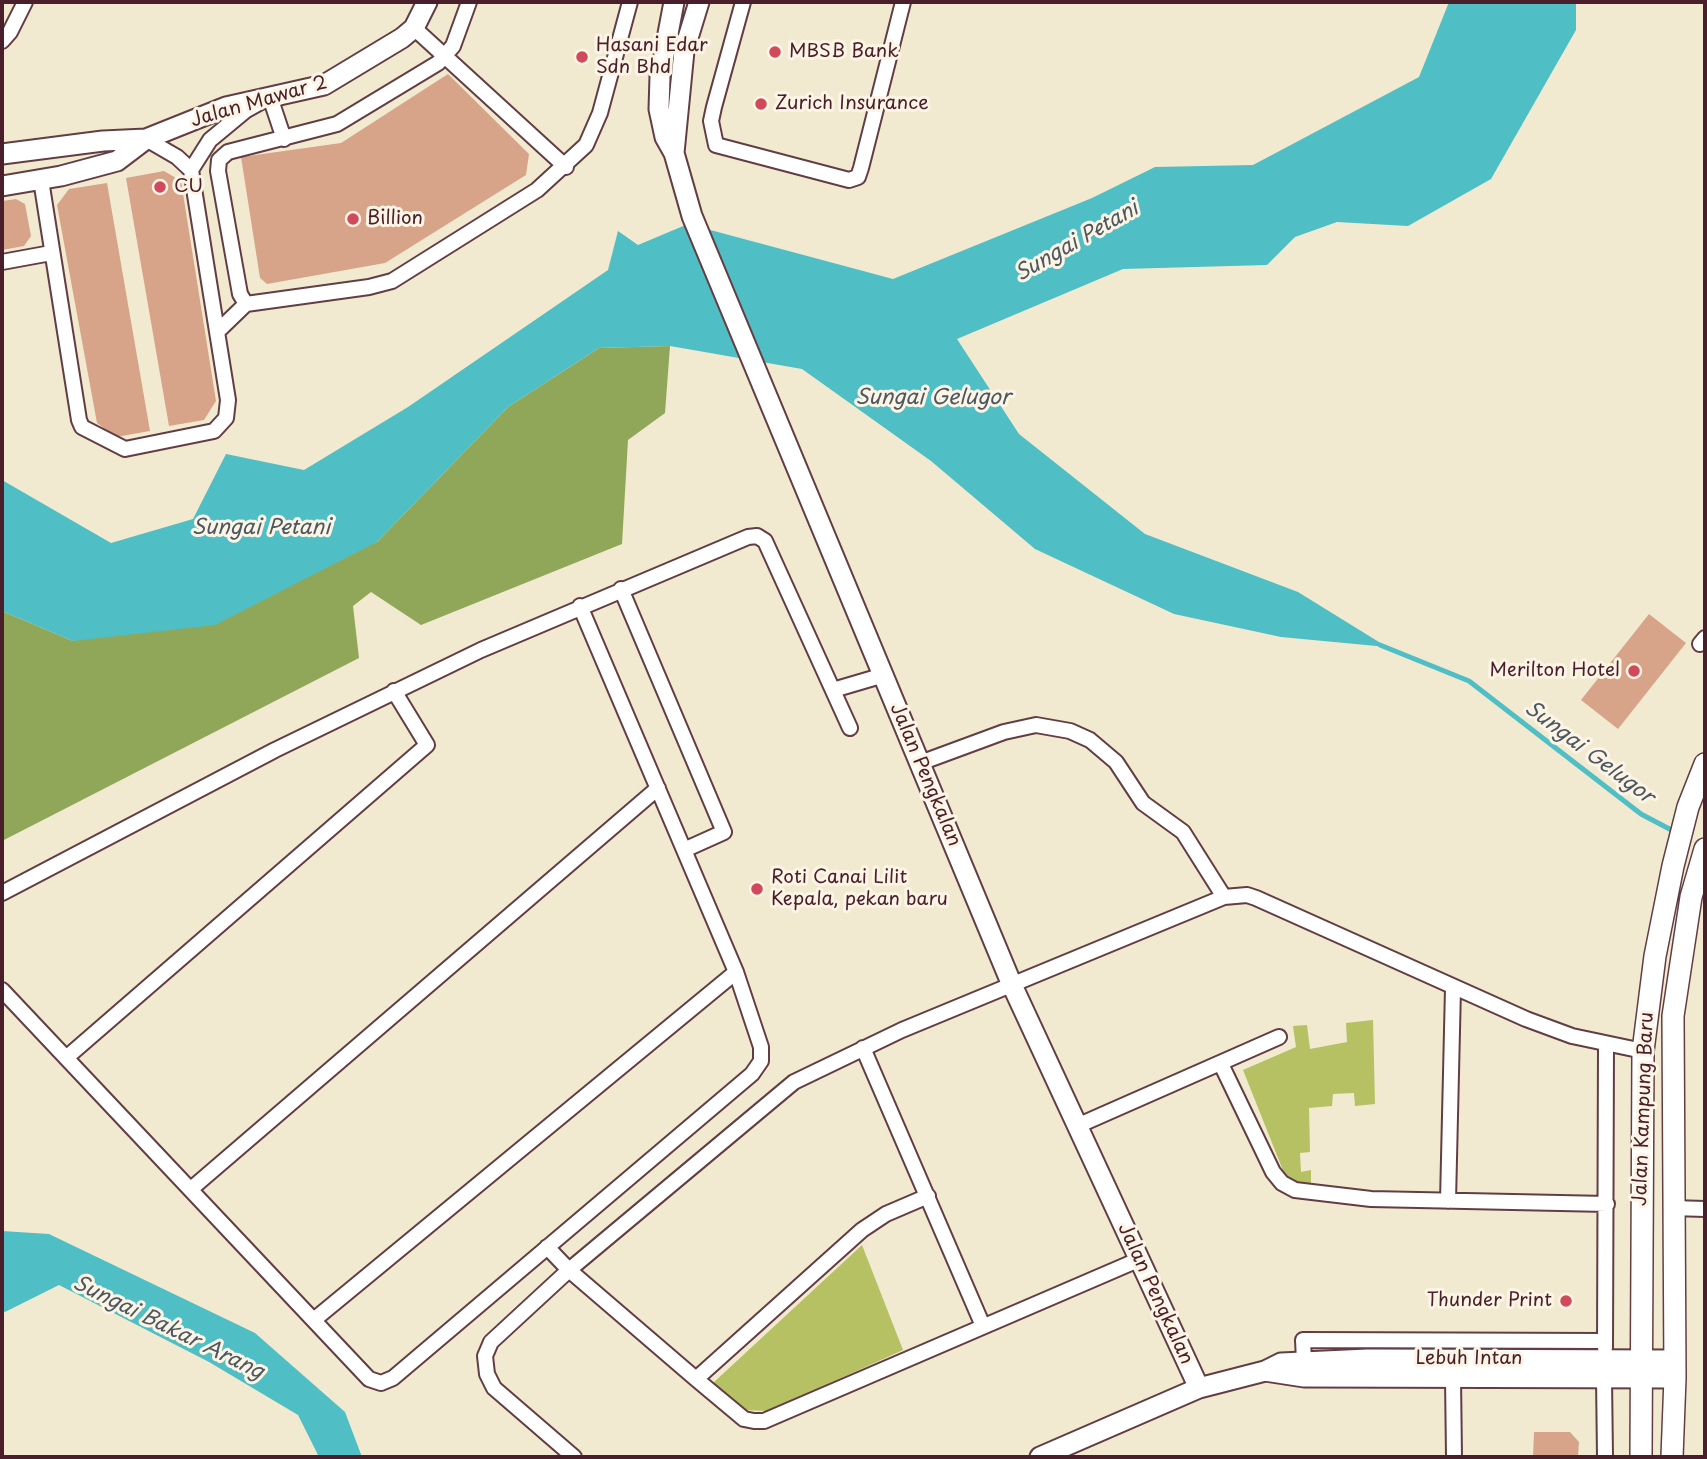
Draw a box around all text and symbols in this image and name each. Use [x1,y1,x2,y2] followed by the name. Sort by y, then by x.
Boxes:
[596,35,708,79] place label: Hasani Edar Sdn Bhd
[789,41,899,63] place label: MBSB Bank
[767,44,783,60] marker: MBSB Bank
[574,49,590,65] marker: Hasani Edar Sdn Bhd
[188,72,330,132] street label: Jalan Mawar 2
[775,93,929,115] place label: Zurich Insurance
[753,96,769,112] marker: Zurich Insurance
[174,176,203,198] place label: CU
[152,179,168,195] marker: CU
[1011,196,1143,288] water label: Sungai Petani
[367,208,423,230] place label: Billion
[345,211,361,227] marker: Billion
[855,385,1011,411] water label: Sungai Gelugor
[192,515,330,541] water label: Sungai Petani
[1489,660,1620,682] place label: Merilton Hotel
[1626,663,1642,679] marker: Merilton Hotel
[1519,696,1659,810] water label: Sungai Gelugor
[885,700,965,850] street label: Jalan Pengkalan
[771,867,948,911] place label: Roti Canai Lilit Kepala, pekan baru
[749,881,765,897] marker: Roti Canai Lilit Kepala, pekan baru
[1629,1012,1659,1206] street label: Jalan Kampung Baru
[1112,1220,1198,1368] street label: Jalan Pengkalan
[69,1271,267,1385] water label: Sungai Bakar Arang
[1427,1290,1552,1312] place label: Thunder Print
[1558,1293,1574,1309] marker: Thunder Print
[1416,1348,1522,1370] street label: Lebuh Intan

